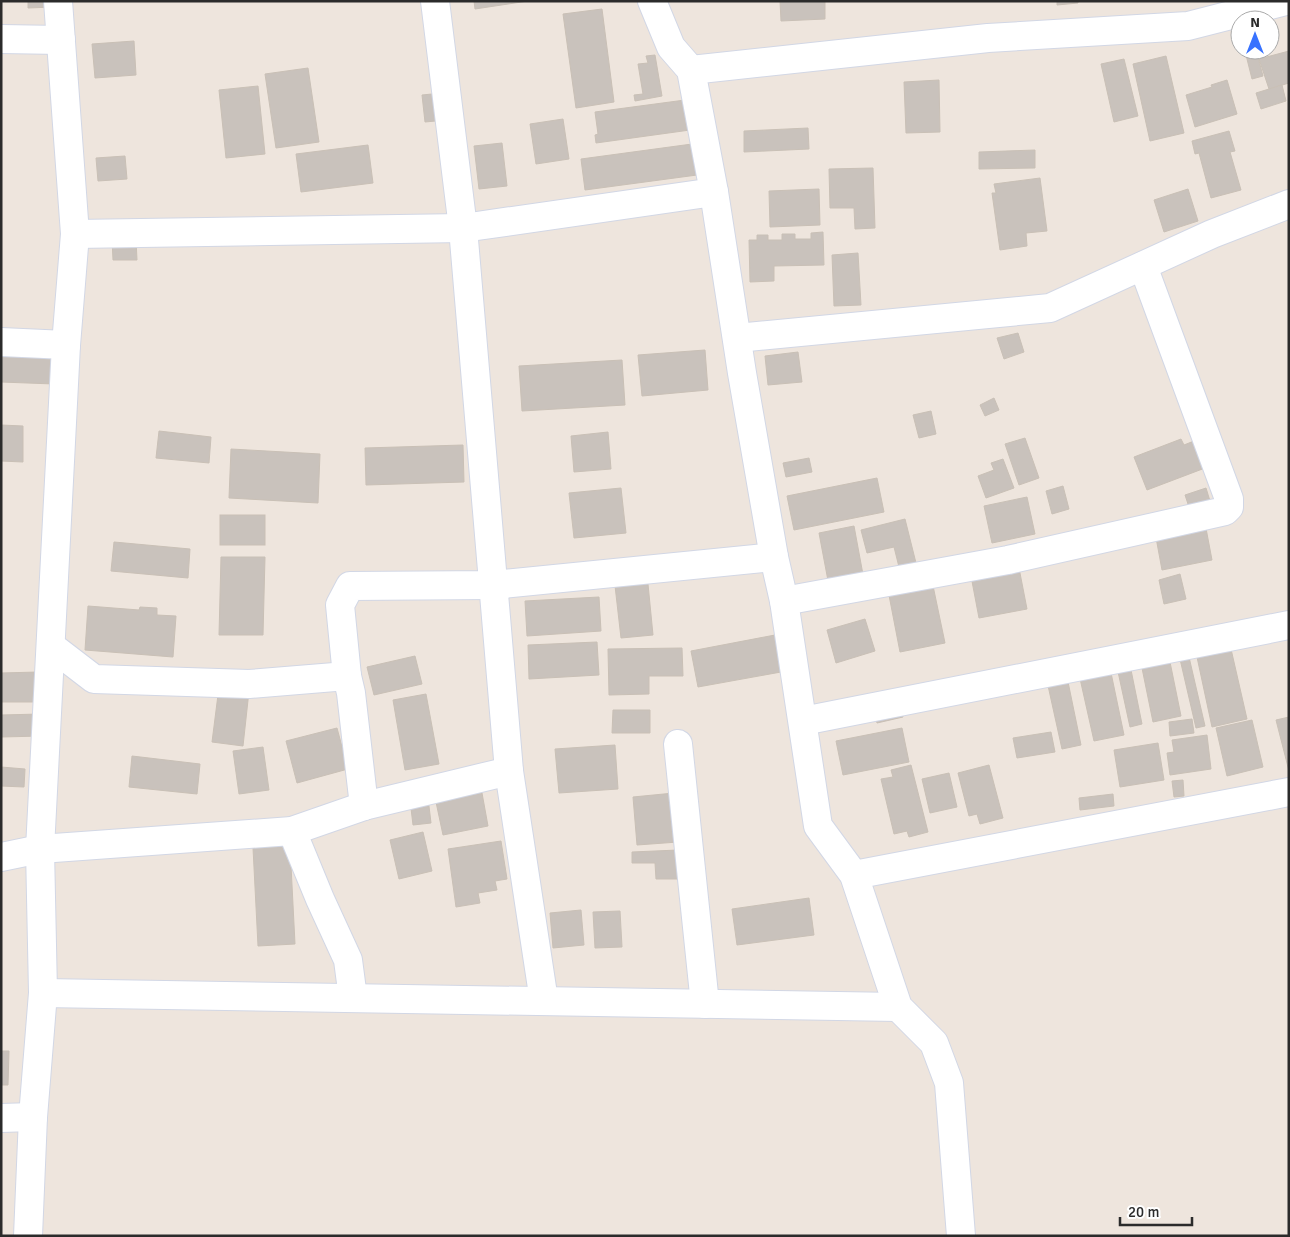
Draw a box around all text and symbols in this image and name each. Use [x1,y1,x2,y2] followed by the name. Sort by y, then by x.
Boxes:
[1230,10,1280,60] north arrow
[1250,14,1260,31] text: N
[1120,1194,1192,1226] scale bar
[1128,1203,1159,1221] text: 20 m

